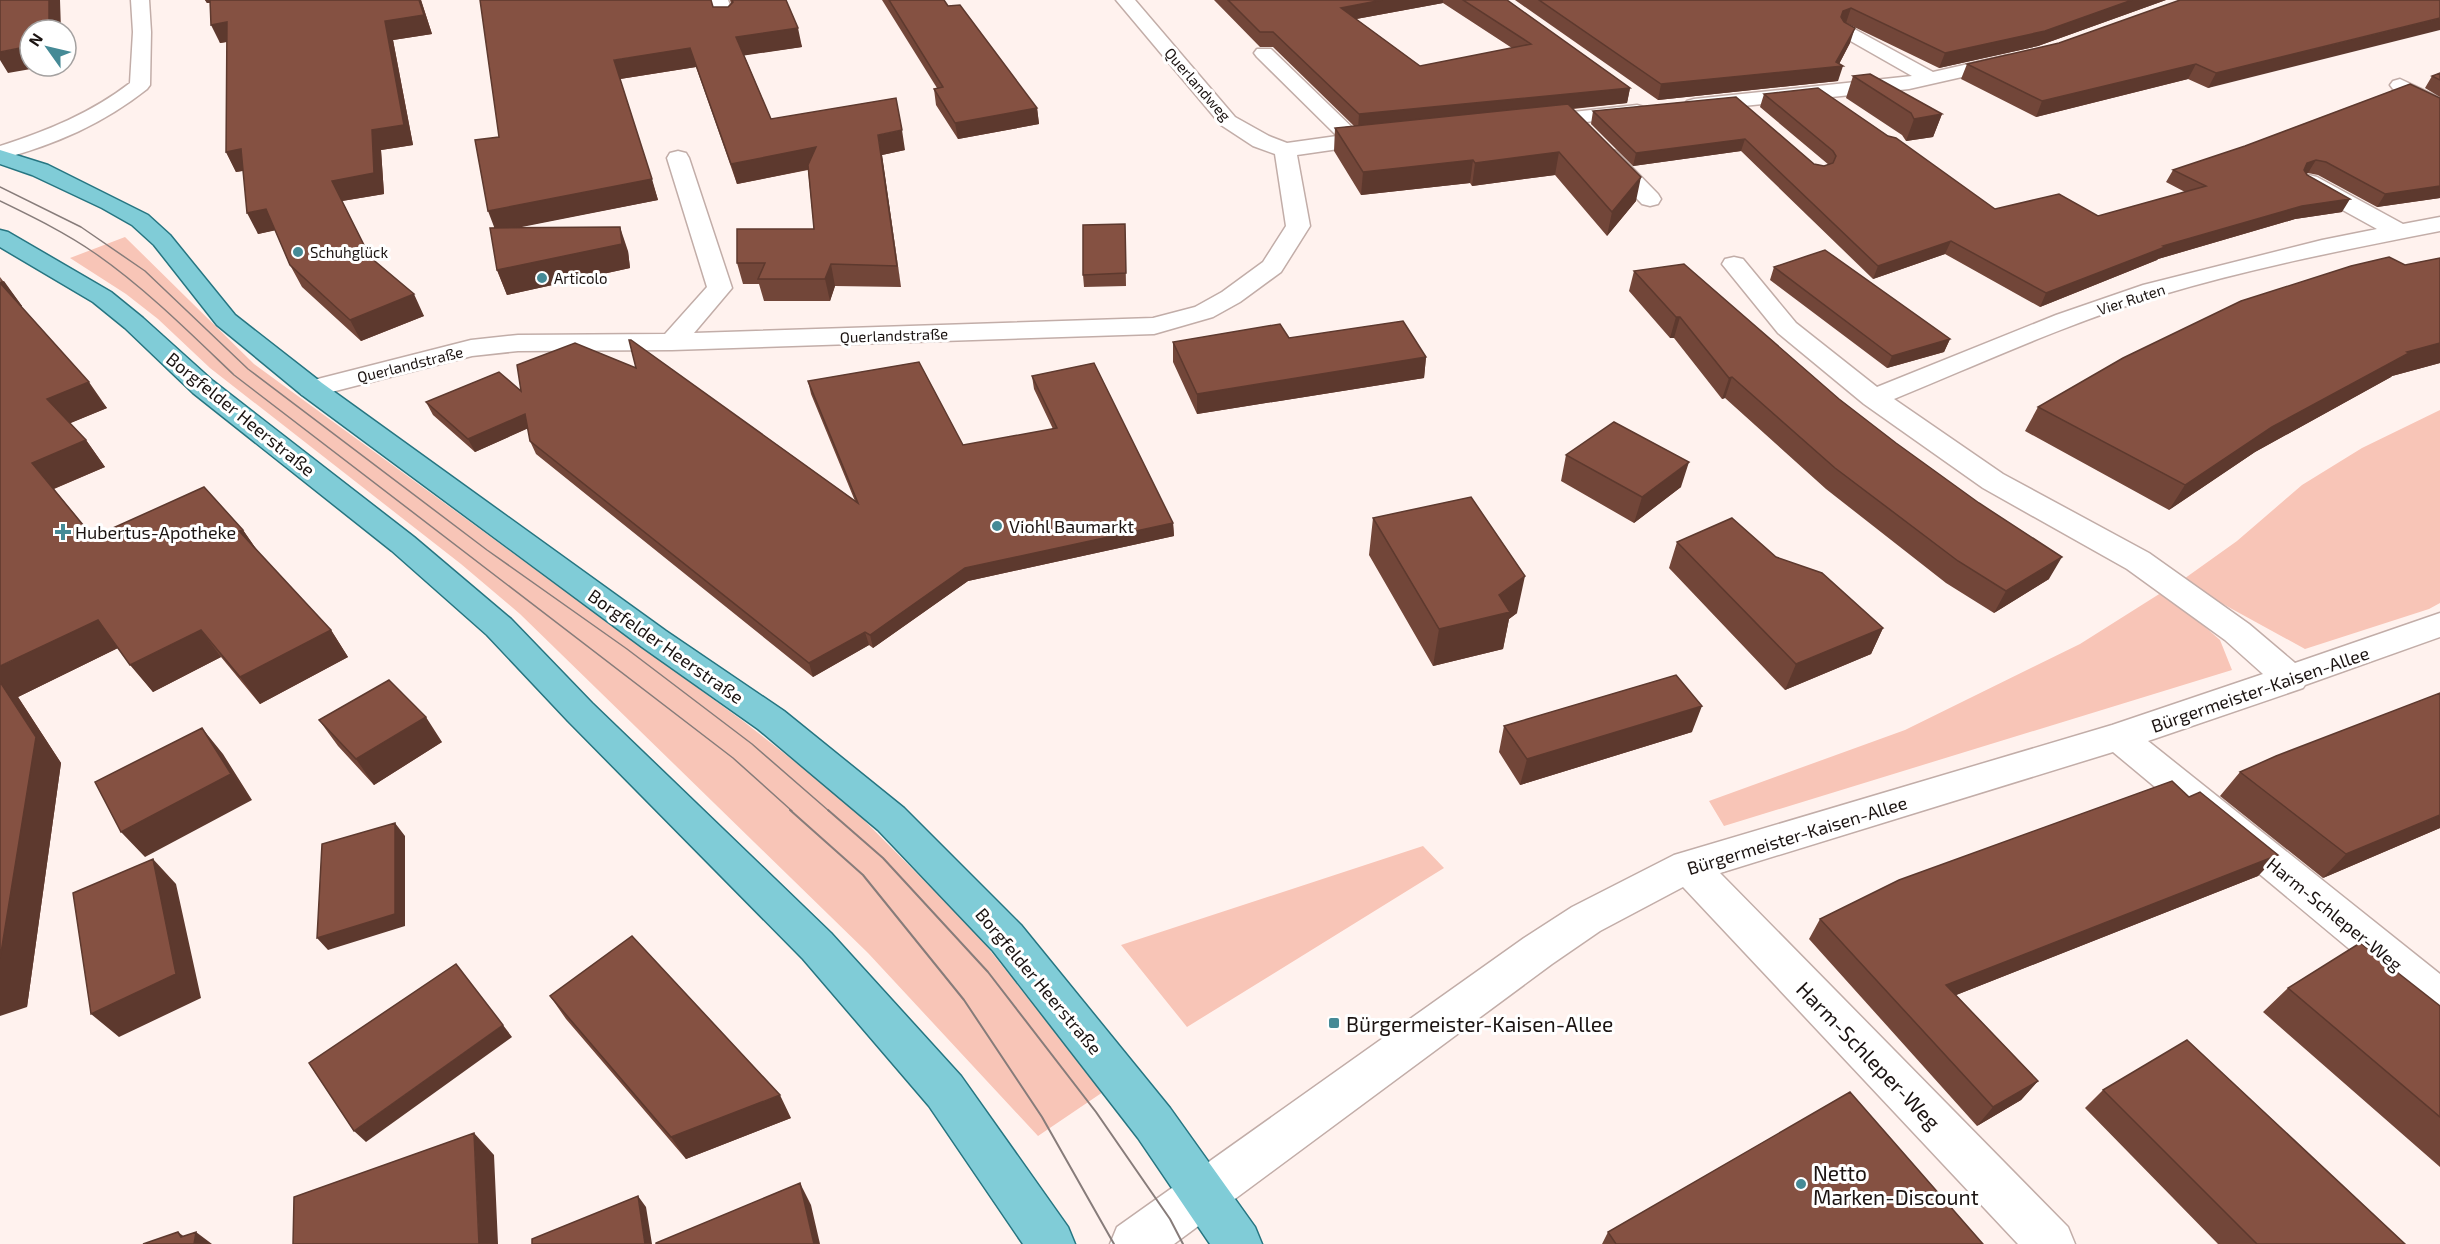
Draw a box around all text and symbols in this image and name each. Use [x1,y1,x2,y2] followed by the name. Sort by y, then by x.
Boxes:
[18,18,78,78] north arrow
[24,29,46,49] text: N
[1160,44,1235,126] street label: Querlandweg
[310,243,388,261] place label: Schuhglück
[291,245,305,259] marker: Schuhglück
[554,269,608,287] place label: Articolo
[535,271,549,285] marker: Articolo
[2095,280,2167,318] street label: Vier Ruten
[840,324,949,347] street label: Querlandstraße
[355,342,465,387] street label: Querlandstraße
[162,347,320,481] street label: Borgfelder Heerstraße
[1009,515,1134,537] place label: Viohl Baumarkt
[990,519,1004,533] marker: Viohl Baumarkt
[75,521,236,543] place label: Hubertus-Apotheke
[56,525,70,539] marker: Hubertus-Apotheke
[584,584,748,708] street label: Borgfelder Heerstraße
[2148,641,2372,737] street label: Bürgermeister-Kaisen-Allee
[1684,791,1910,879] street label: Bürgermeister-Kaisen-Allee
[2263,853,2407,975] street label: Harm-Schleper-Weg
[971,903,1107,1059] street label: Borgfelder Heerstraße
[1792,976,1946,1134] street label: Harm-Schleper-Weg
[1346,1011,1613,1036] place label: Bürgermeister-Kaisen-Allee
[1327,1016,1341,1030] marker: Bürgermeister-Kaisen-Allee
[1813,1160,1979,1209] place label: Netto Marken-Discount
[1794,1177,1808,1191] marker: Netto Marken-Discount

